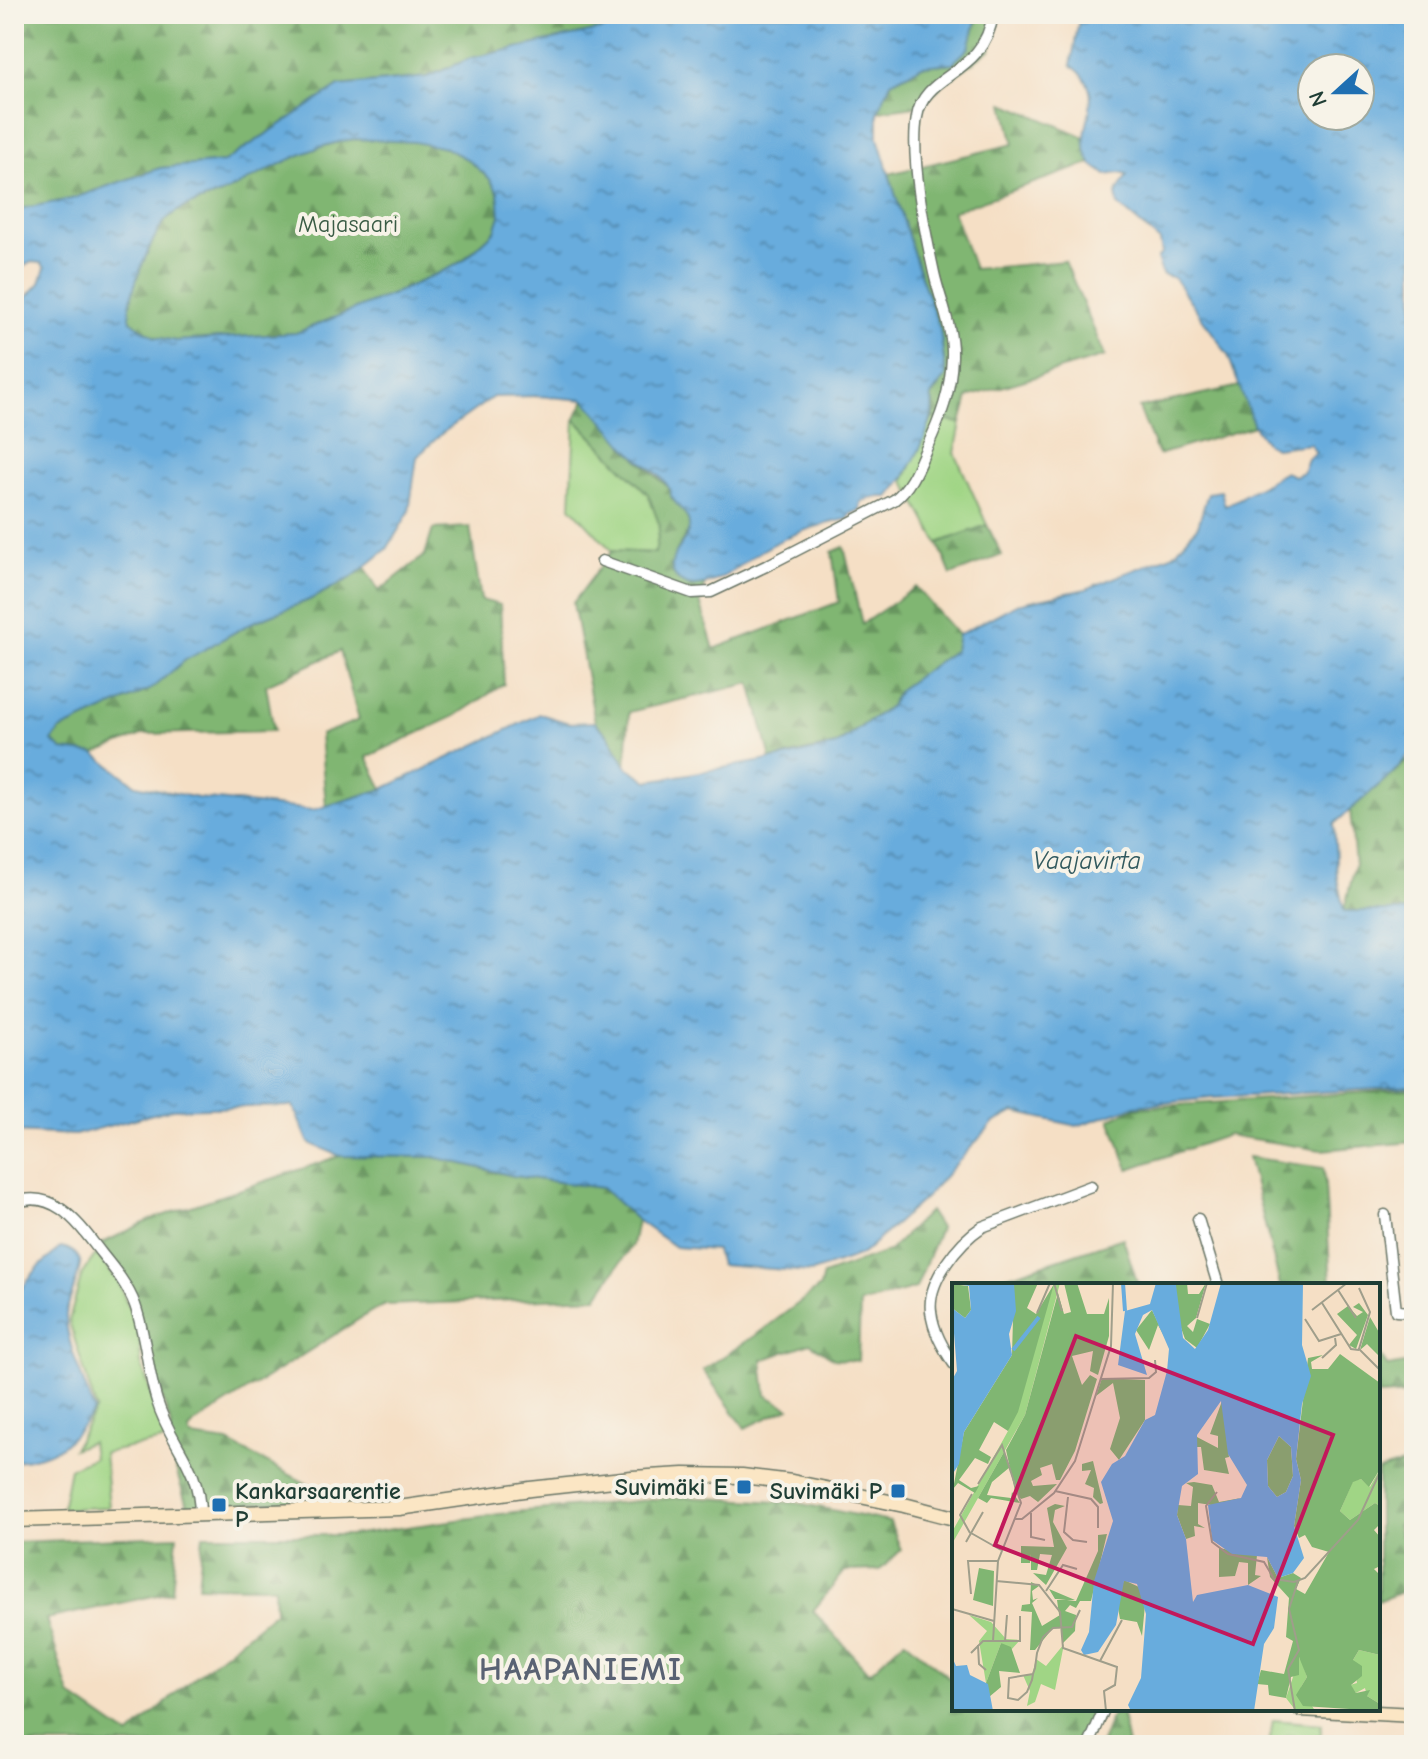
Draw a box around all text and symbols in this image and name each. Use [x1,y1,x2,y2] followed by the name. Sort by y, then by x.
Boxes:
[1296,52,1376,132] north arrow
[1304,87,1333,110] text: N
[298,210,398,238] park label: Majasaari
[1033,846,1141,876] water label: Vaajavirta
[952,1283,1380,1711] inset map
[615,1473,728,1501] place label: Suvimäki E
[235,1477,401,1533] place label: Kankarsaarentie P
[770,1477,883,1505] place label: Suvimäki P
[735,1478,753,1496] marker: Suvimäki E
[889,1482,907,1500] marker: Suvimäki P
[210,1496,228,1514] marker: Kankarsaarentie P
[479,1651,683,1688] district label: HAAPANIEMI

